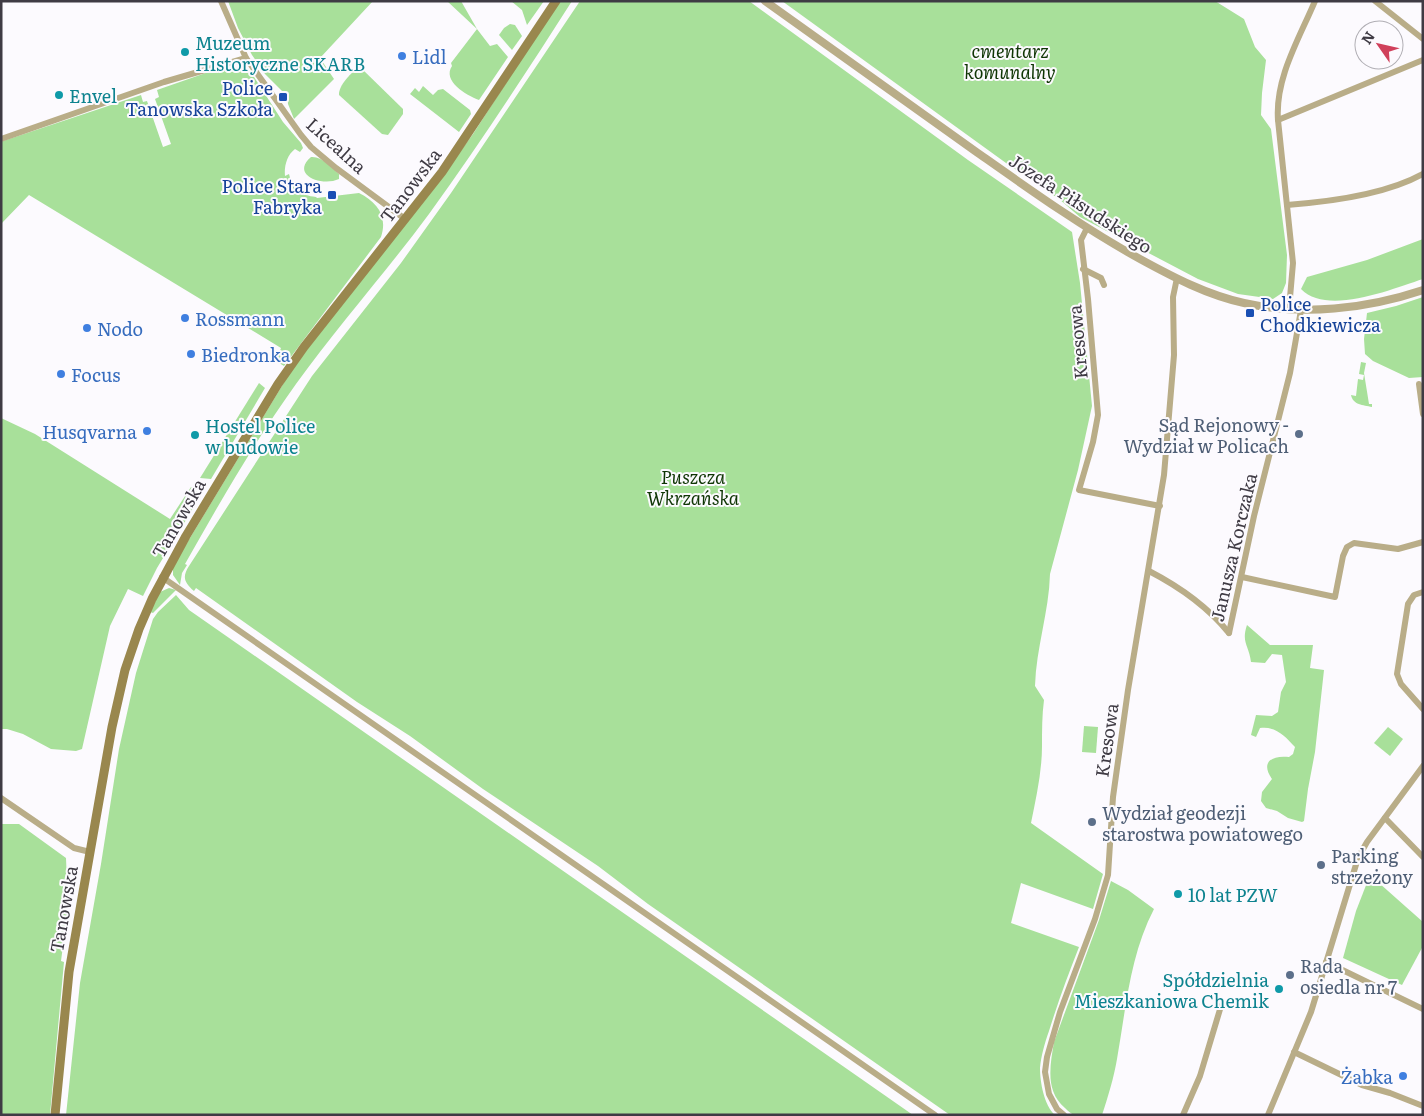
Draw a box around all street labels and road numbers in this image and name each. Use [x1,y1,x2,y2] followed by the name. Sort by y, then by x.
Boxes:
[301,111,373,180] street label: Licealna
[373,142,447,228] street label: Tanowska
[1004,146,1158,260] street label: Józefa Piłsudskiego
[1060,303,1094,380] street label: Kresowa
[1203,470,1263,624] street label: Janusza Korczaka
[144,473,212,563] street label: Tanowska
[1087,701,1125,779] street label: Kresowa
[42,863,84,955] street label: Tanowska

